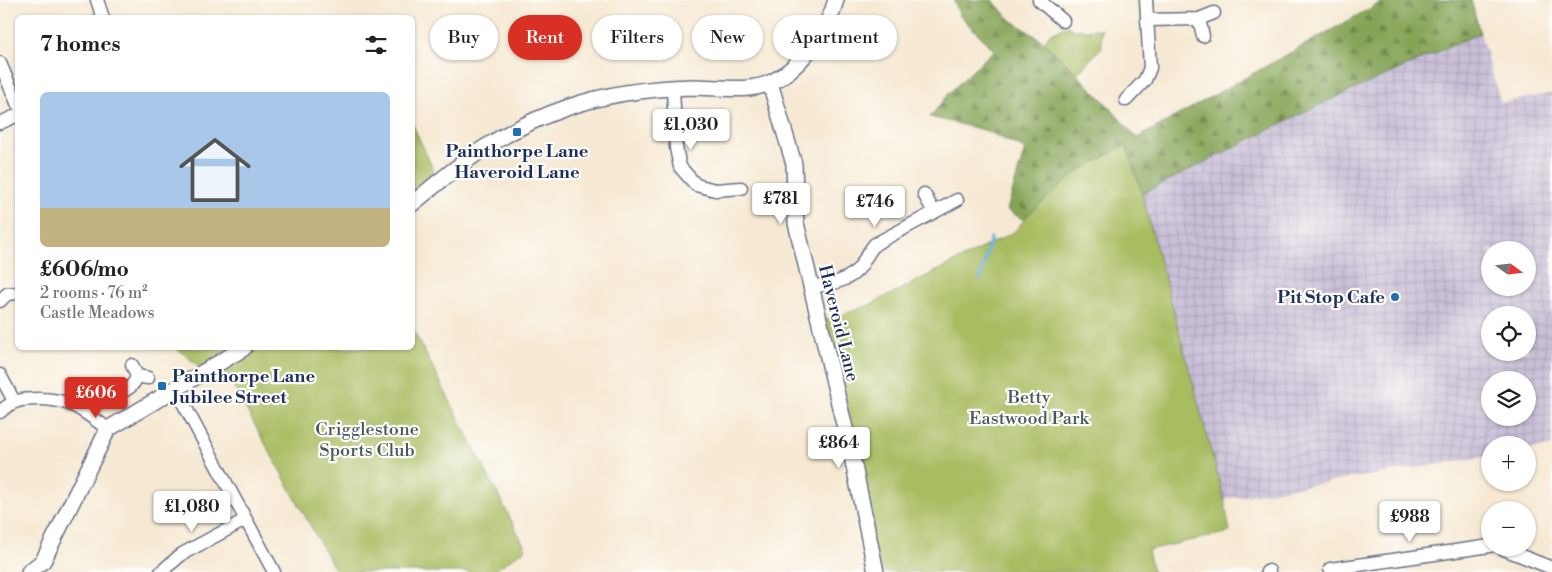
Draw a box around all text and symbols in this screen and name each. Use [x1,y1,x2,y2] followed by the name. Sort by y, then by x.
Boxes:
[430,15,498,60] chip: Buy
[508,15,582,60] chip: Rent
[592,15,682,60] chip: Filters
[692,15,763,60] chip: New
[773,15,897,60] chip: Apartment
[362,31,390,59] icon: filters
[40,32,121,58] text: 7 homes
[650,108,732,151] pin: £1,030
[664,115,718,135] text: £1,030
[170,125,260,215] icon: home
[511,126,523,138] marker: Painthorpe Lane Haveroid Lane
[445,140,589,184] place label: Painthorpe Lane Haveroid Lane
[751,182,811,225] pin: £781
[845,186,905,228] pin: £746
[763,189,799,209] text: £781
[856,192,894,212] text: £746
[1481,241,1536,296] north arrow
[1481,241,1536,556] map controls
[40,257,129,283] text: £606/mo
[813,262,864,384] street label: Haveroid Lane
[40,283,148,303] text: 2 rooms · 76 m²
[1277,286,1385,309] place label: Pit Stop Cafe
[1389,291,1401,303] marker: Pit Stop Cafe
[40,303,155,323] text: Castle Meadows
[1481,306,1536,361] button: locate
[169,365,315,409] place label: Painthorpe Lane Jubilee Street
[1481,371,1536,426] button: layers
[66,376,126,419] pin: £606
[156,380,168,392] marker: Painthorpe Lane Jubilee Street
[76,383,116,403] text: £606
[969,386,1090,430] park label: Betty Eastwood Park
[315,418,419,462] park label: Crigglestone Sports Club
[809,426,869,469] pin: £864
[819,433,859,453] text: £864
[1481,436,1536,491] button: +
[151,490,233,533] pin: £1,080
[164,497,220,517] text: £1,080
[1380,500,1440,543] pin: £988
[1481,501,1536,556] button: −
[1390,507,1430,527] text: £988

